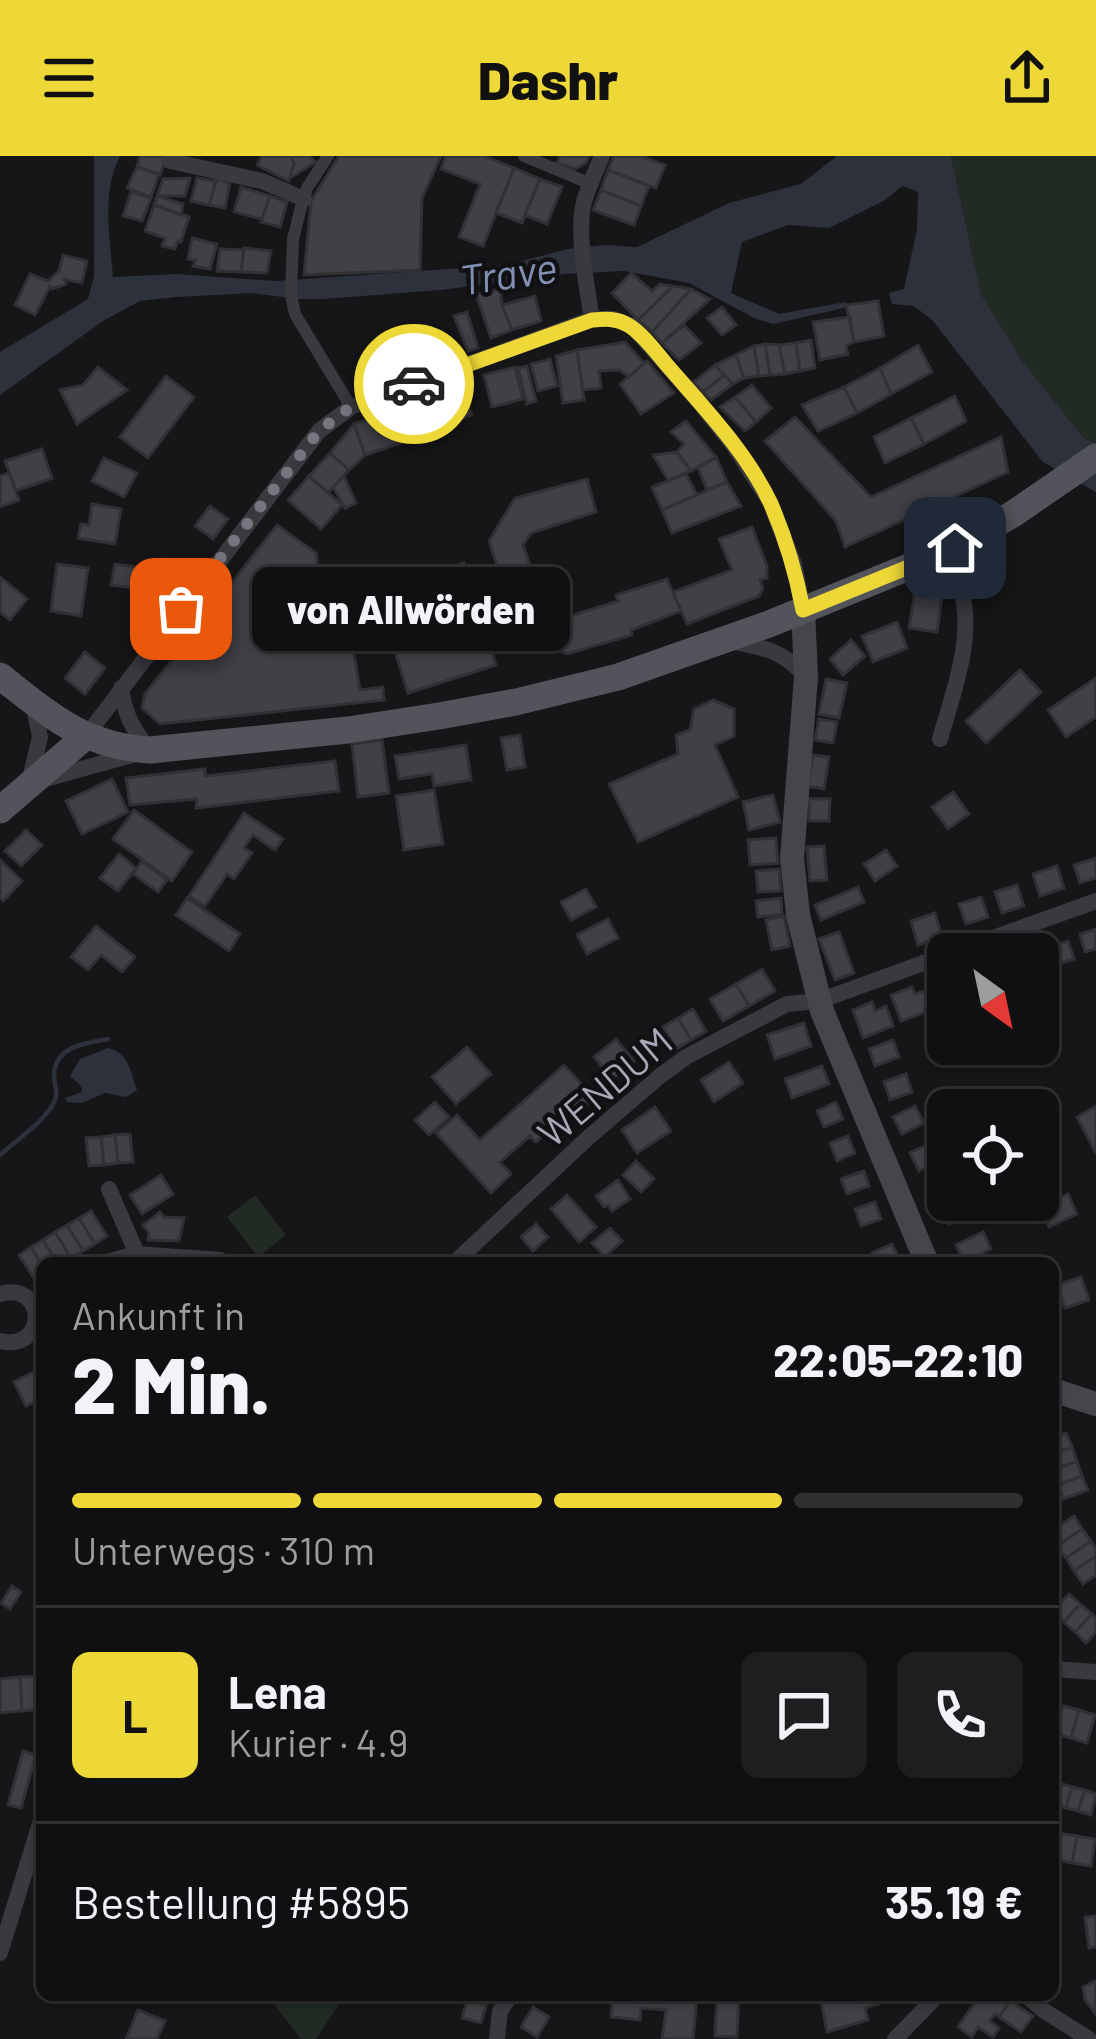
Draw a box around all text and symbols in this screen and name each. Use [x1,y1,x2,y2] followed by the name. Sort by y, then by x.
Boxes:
[36,45,102,111] icon: menu
[994,45,1060,111] icon: share
[478,46,618,111] text: Dashr
[456,240,560,304] water label: Trave
[354,324,474,444] courier
[381,351,447,417] icon: car
[904,497,1006,599] pin
[922,515,988,581] icon: home
[130,558,232,660] pin
[253,567,571,651] callout: von Allwörden
[148,576,214,642] icon: bag
[287,585,535,632] text: von Allwörden
[927,933,1059,1065] north arrow
[927,933,1059,1221] map controls
[527,1016,681,1156] street label: WENDUM
[927,1089,1059,1221] button: locate
[72,1291,245,1338] text: Ankunft in
[773,1332,1023,1386] text: 22:05–22:10
[72,1336,271,1430] text: 2 Min.
[72,1526,375,1573] text: Unterwegs · 310 m
[741,1652,867,1778] button: chat
[897,1652,1023,1778] button: phone
[228,1664,327,1718] text: Lena
[122,1688,148,1742] text: L
[228,1718,408,1765] text: Kurier · 4.9
[72,1874,410,1928] text: Bestellung #5895
[885,1874,1023,1928] text: 35.19 €

